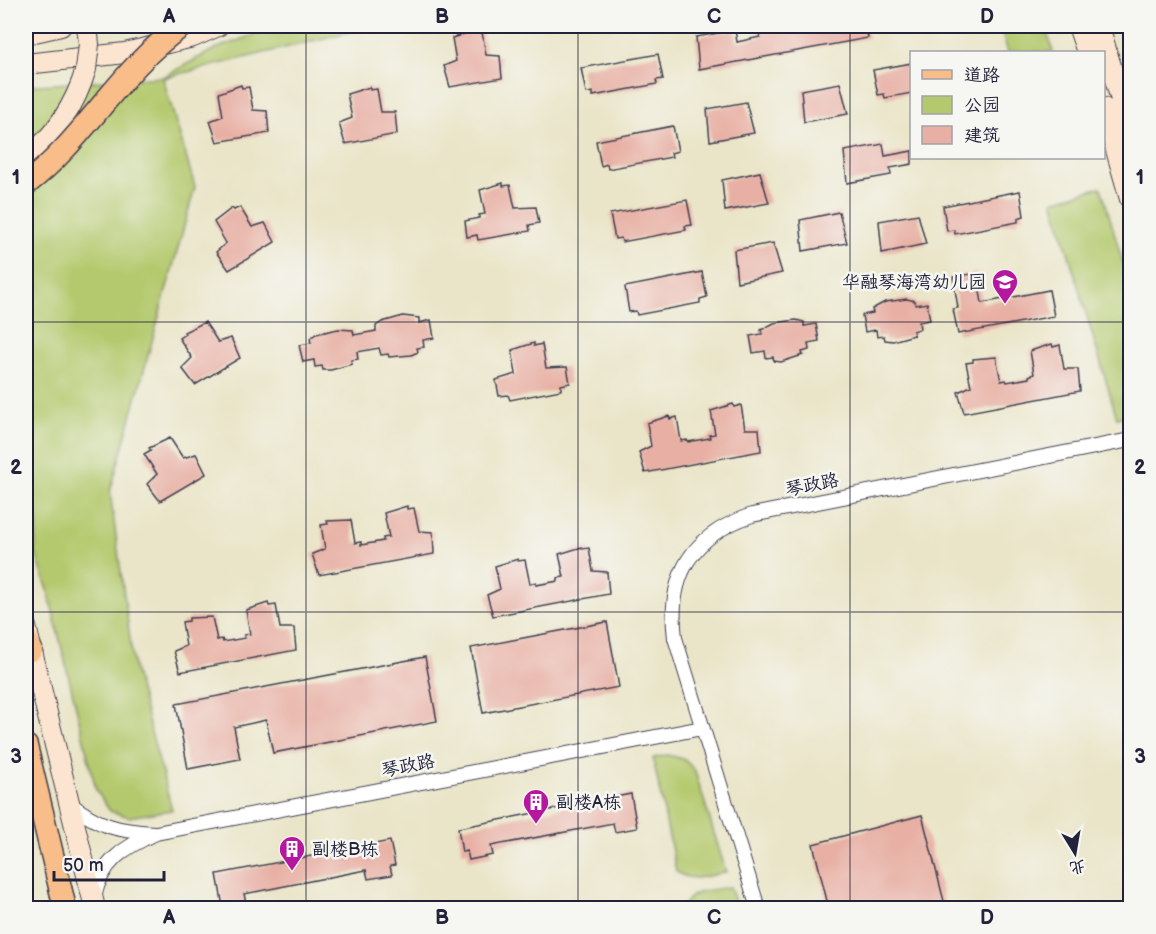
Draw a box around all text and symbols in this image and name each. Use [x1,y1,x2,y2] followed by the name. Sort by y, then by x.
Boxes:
[162,5,176,29] text: A
[435,5,449,29] text: B
[707,5,721,29] text: C
[980,5,994,29] text: D
[910,51,1105,159] legend
[964,65,1000,86] text: 道路
[964,95,1000,116] text: 公园
[964,125,1000,146] text: 建筑
[12,166,20,190] text: 1
[1136,166,1144,190] text: 1
[990,267,1020,305] school or university icon: 华融琴海湾幼儿园
[842,272,986,293] place label: 华融琴海湾幼儿园
[10,456,22,480] text: 2
[1134,456,1146,480] text: 2
[783,470,841,500] street label: 琴政路
[10,745,22,769] text: 3
[1134,745,1146,769] text: 3
[379,751,437,781] street label: 琴政路
[521,787,551,825] building icon: 副楼A栋
[556,792,621,813] place label: 副楼A栋
[1045,823,1105,883] north arrow
[277,834,307,872] building icon: 副楼B栋
[312,839,378,860] place label: 副楼B栋
[54,844,164,882] scale bar
[63,855,104,876] text: 50 m
[1068,855,1087,877] text: 北
[162,906,176,930] text: A
[435,906,449,930] text: B
[707,906,721,930] text: C
[980,906,994,930] text: D

